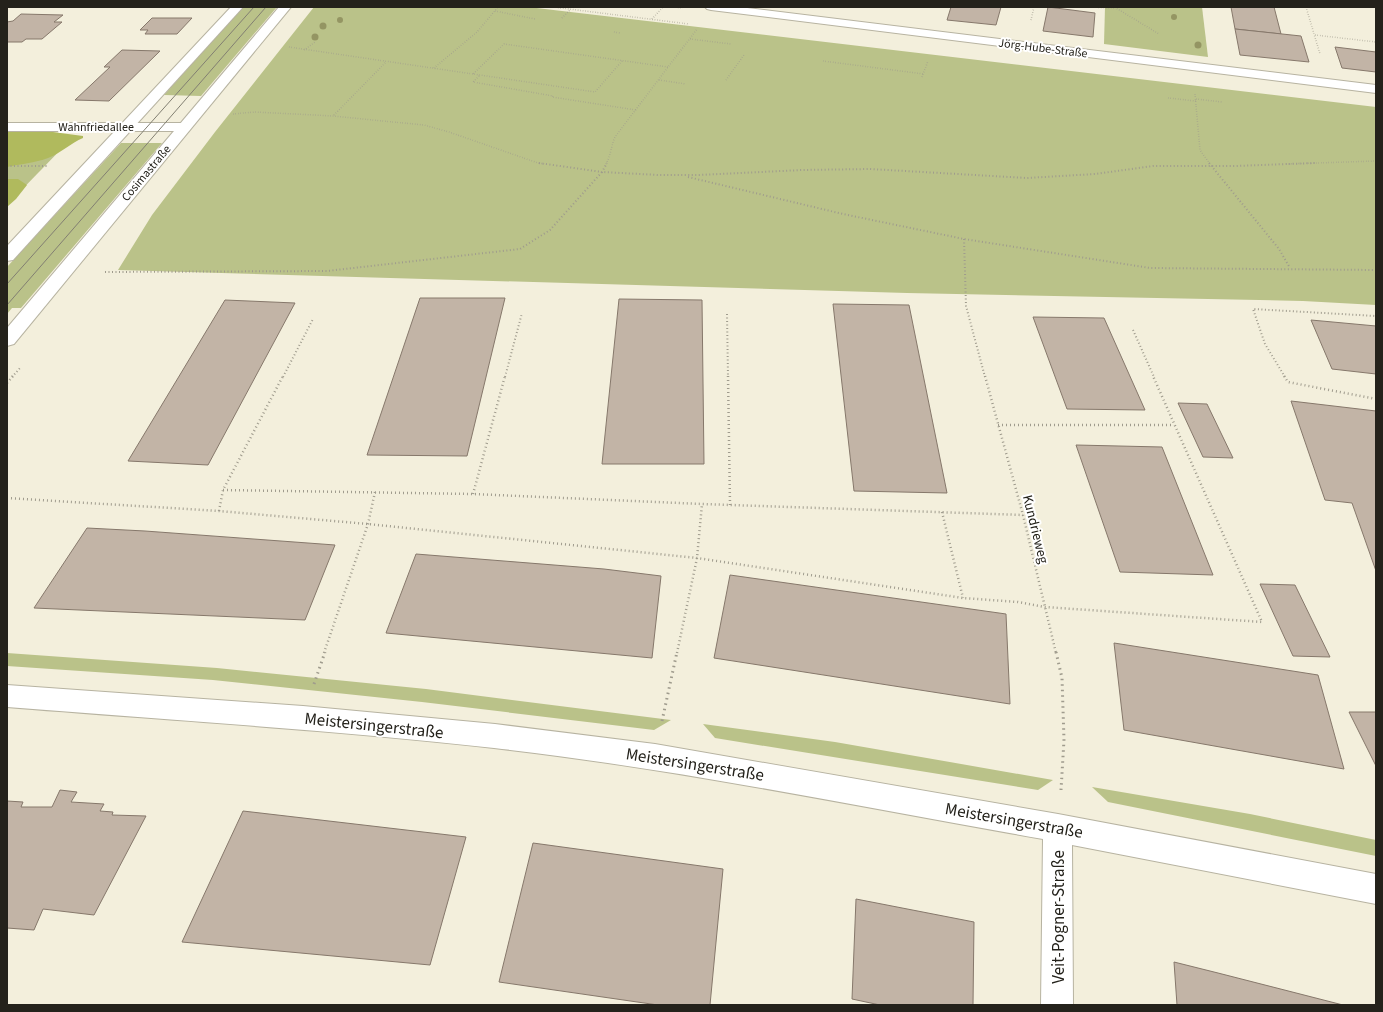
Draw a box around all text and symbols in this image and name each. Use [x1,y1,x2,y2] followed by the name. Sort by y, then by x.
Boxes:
[997,35,1089,62] street label: Jörg-Hube-Straße
[58,119,134,136] street label: Wahnfriedallee
[118,141,175,205] street label: Cosimastraße
[1017,493,1053,566] street label: Kundrieweg
[303,707,445,745] street label: Meistersingerstraße
[624,742,766,788] street label: Meistersingerstraße
[943,797,1085,845] street label: Meistersingerstraße
[1047,850,1071,984] street label: Veit-Pogner-Straße

